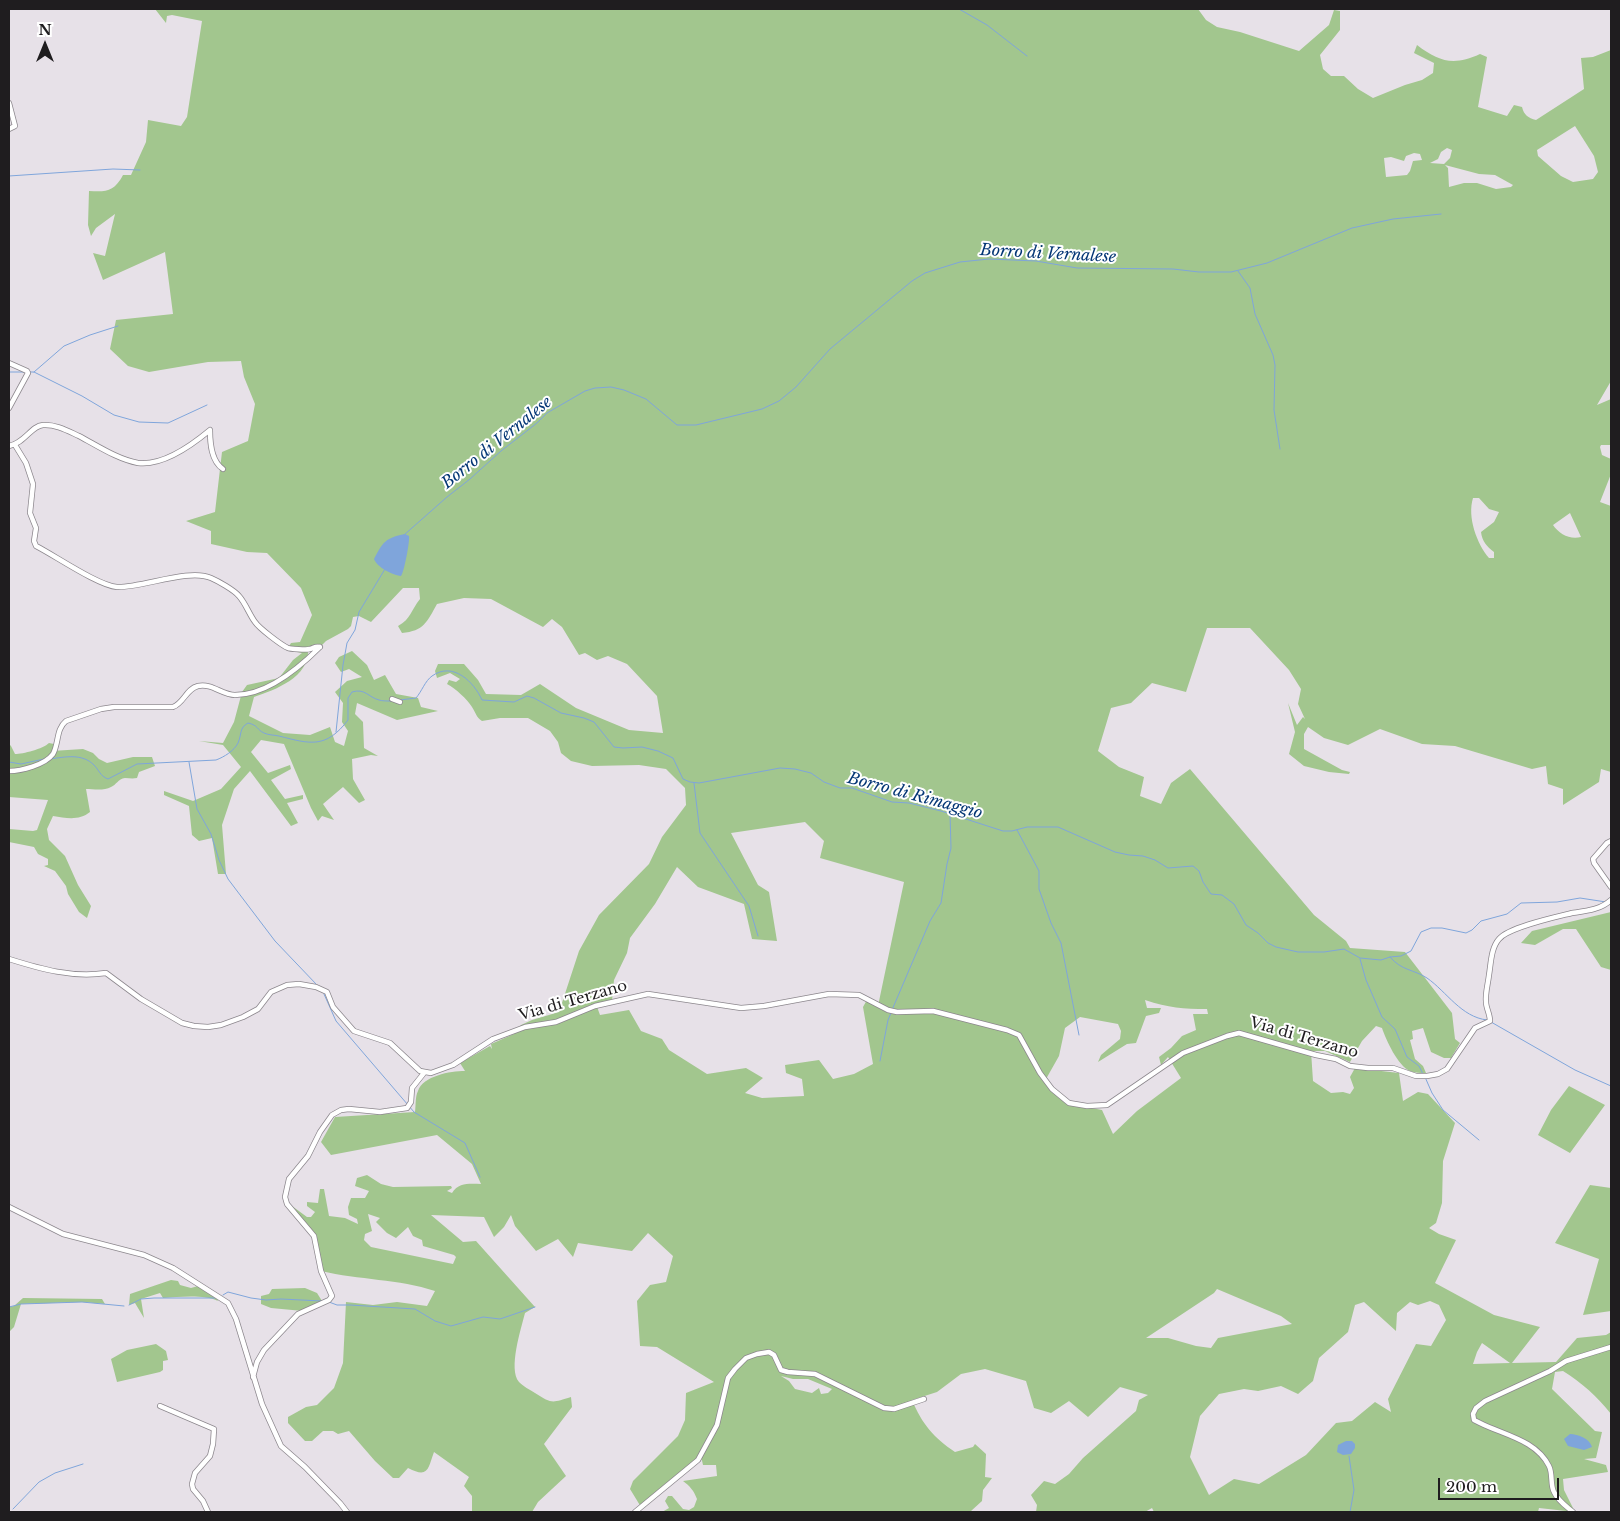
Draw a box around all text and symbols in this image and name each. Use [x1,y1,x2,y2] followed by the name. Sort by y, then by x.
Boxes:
[20,20,70,70] north arrow
[38,21,52,39] text: N
[979,241,1117,267] water label: Borro di Vernalese
[438,393,556,493] water label: Borro di Vernalese
[845,769,985,823] water label: Borro di Rimaggio
[517,977,629,1025] street label: Via di Terzano
[1248,1014,1360,1062] street label: Via di Terzano
[1440,1468,1561,1500] scale bar
[1446,1477,1497,1496] text: 200 m

